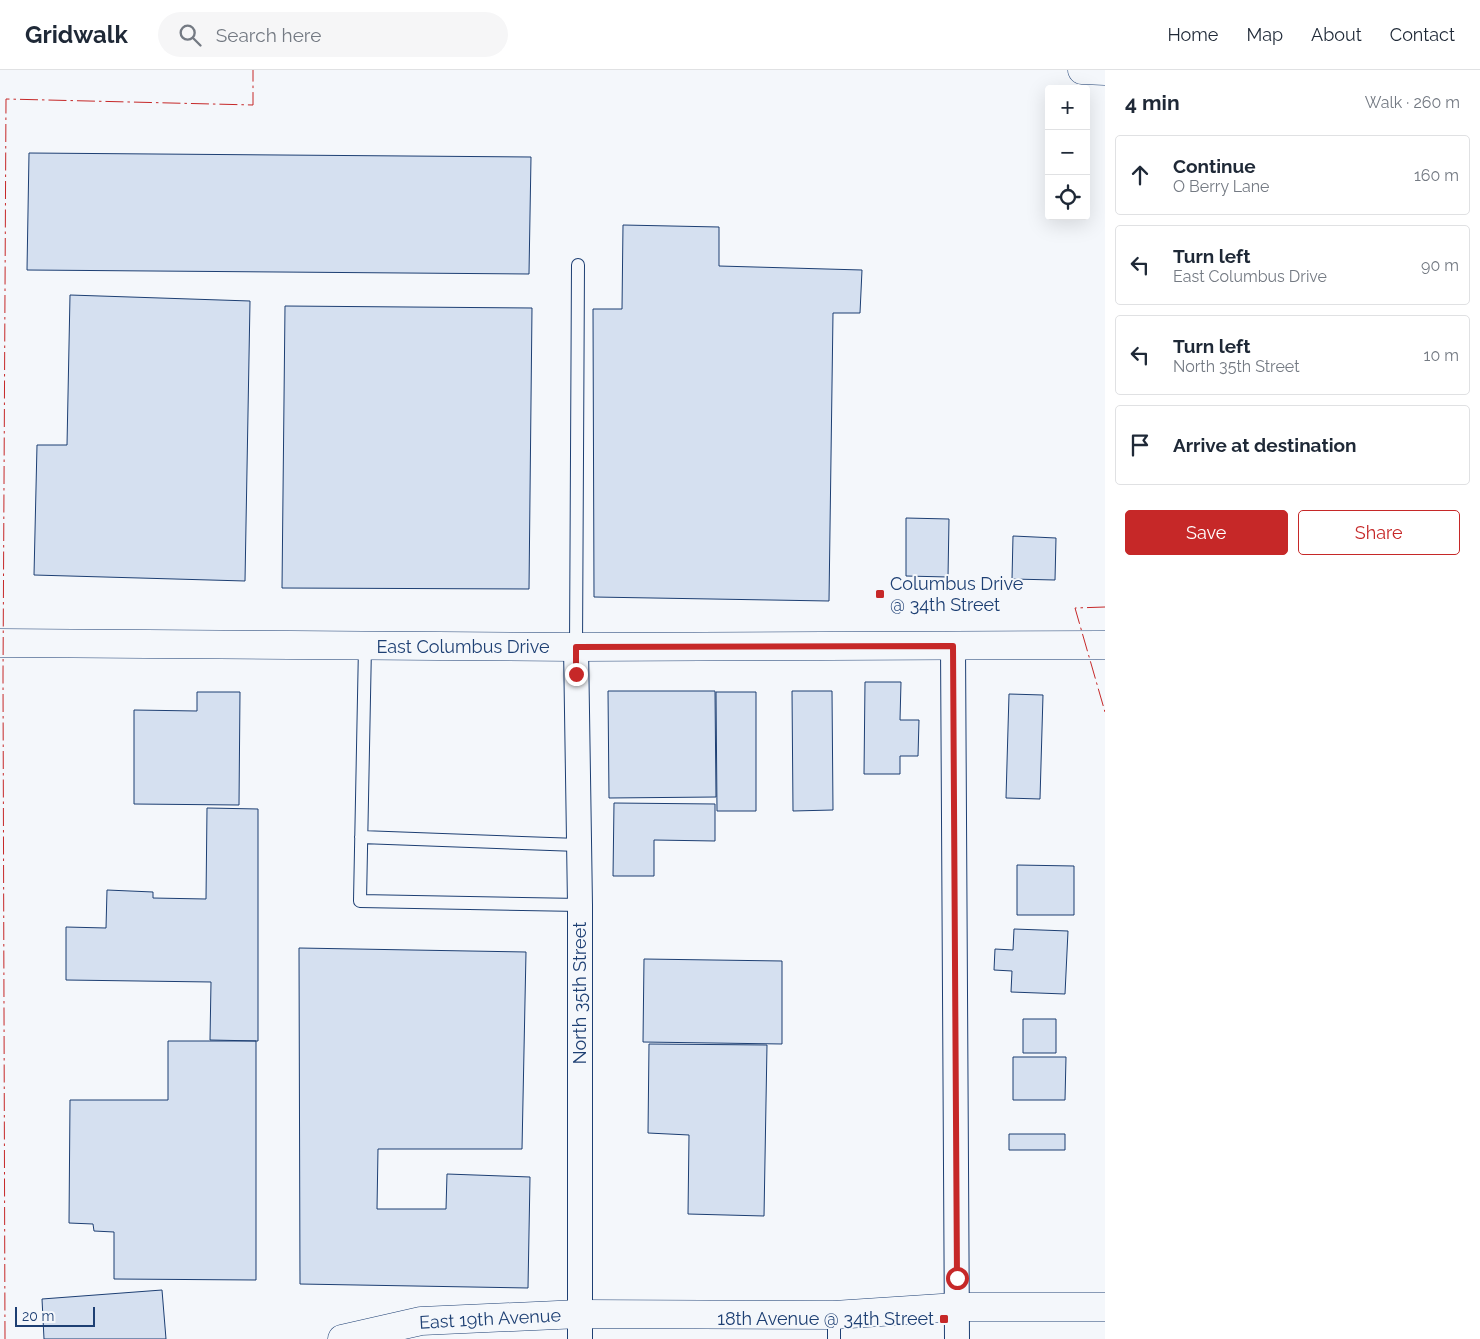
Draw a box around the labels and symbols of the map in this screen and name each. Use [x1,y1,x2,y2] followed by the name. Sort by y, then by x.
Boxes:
[890,573,1024,615] place label: Columbus Drive @ 34th Street
[874,588,886,600] marker: Columbus Drive @ 34th Street
[376,636,550,657] street label: East Columbus Drive
[565,663,588,686] route end
[569,922,590,1064] street label: North 35th Street
[946,1267,969,1290] route start
[15,1304,95,1327] scale bar
[419,1304,562,1333] street label: East 19th Avenue
[717,1308,934,1329] place label: 18th Avenue @ 34th Street
[938,1313,950,1325] marker: 18th Avenue @ 34th Street

